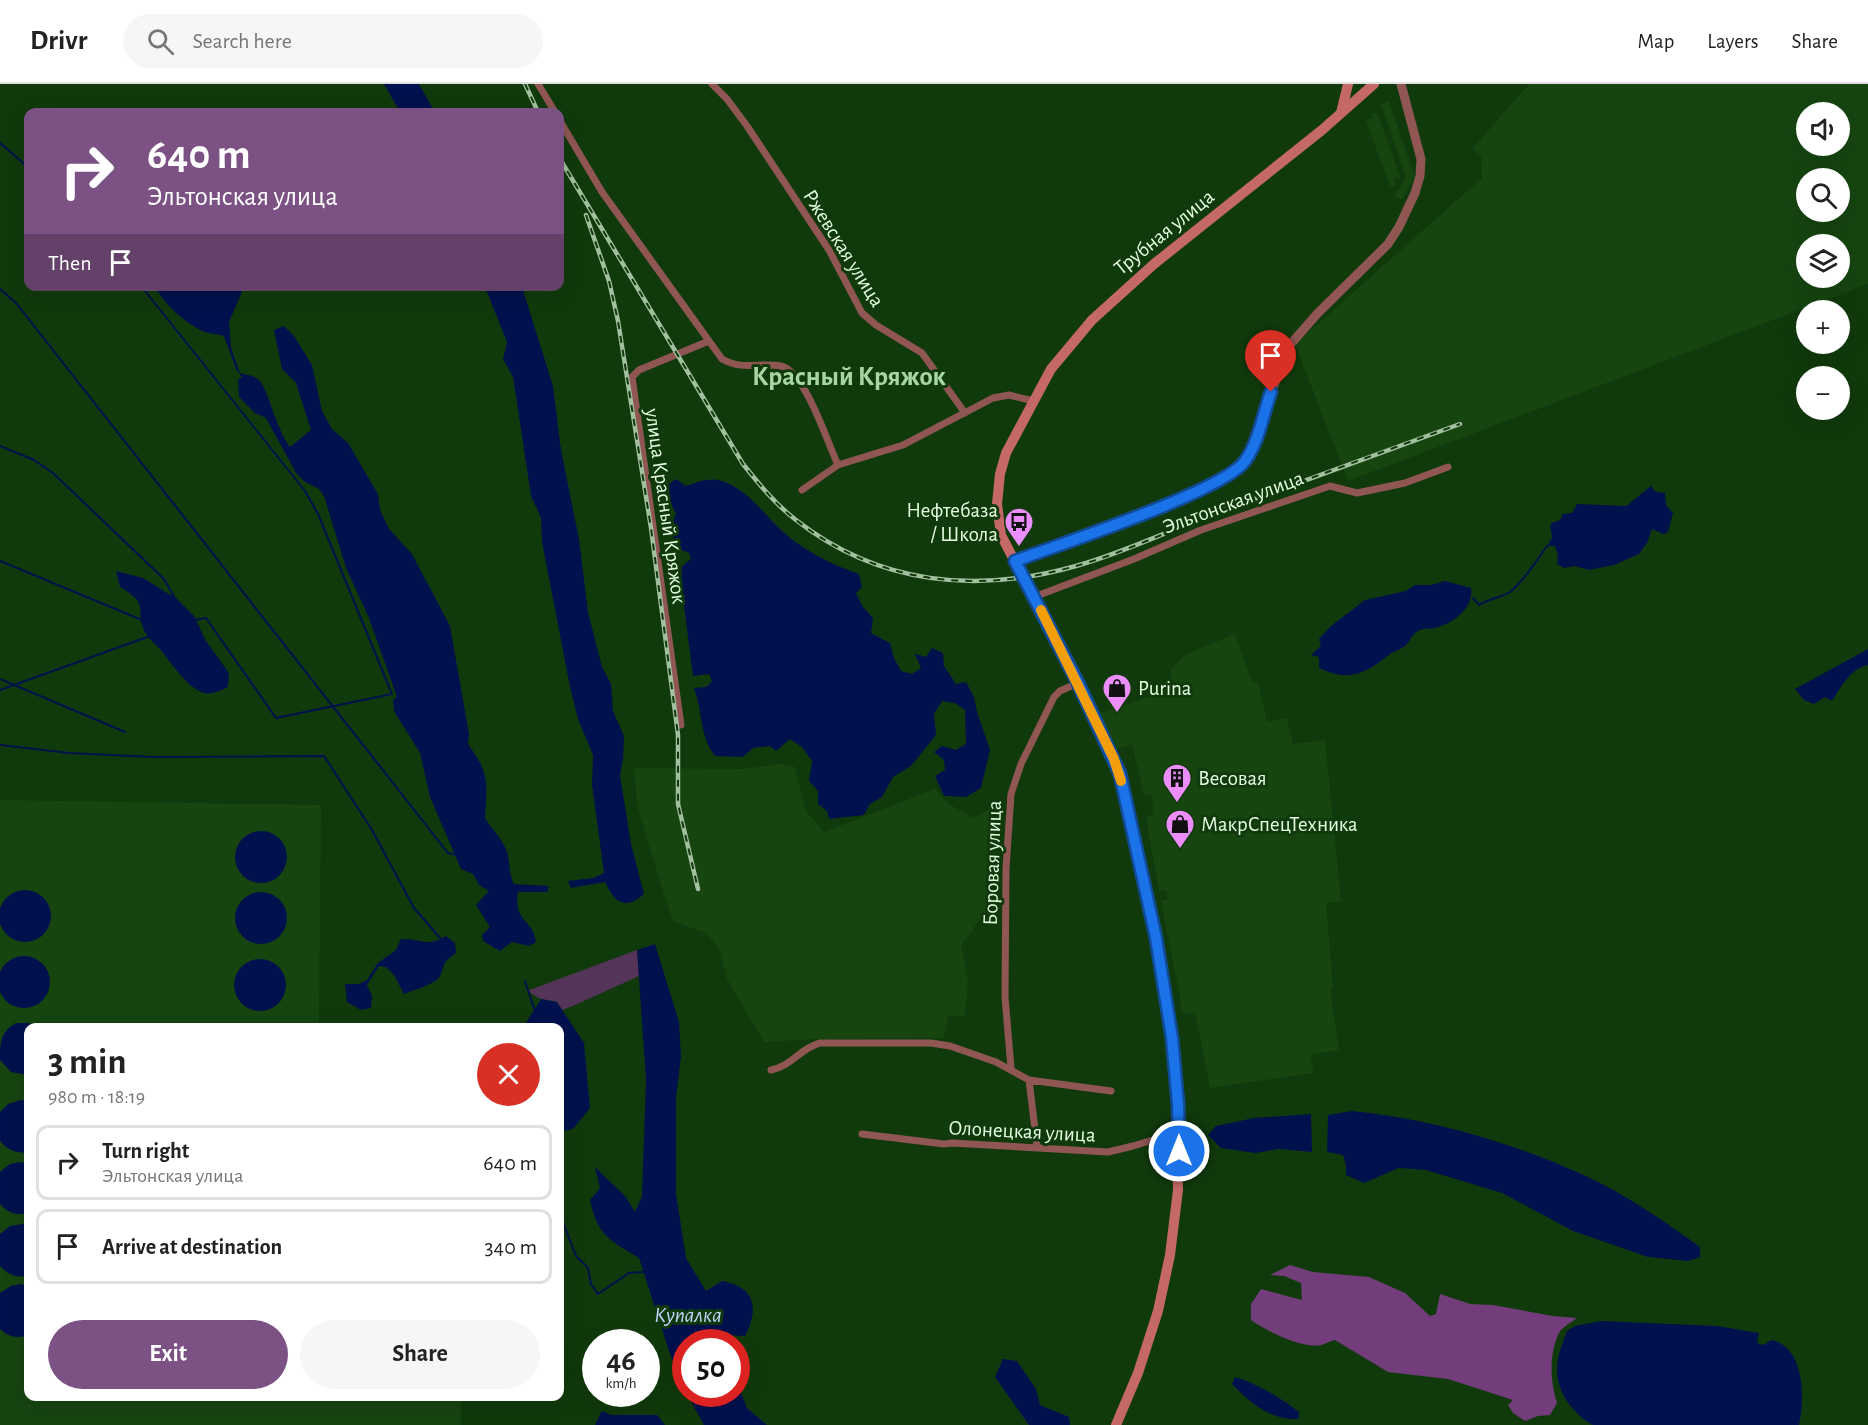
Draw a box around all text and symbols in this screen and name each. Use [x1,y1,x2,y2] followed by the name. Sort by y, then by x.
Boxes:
[123,14,543,68] search box
[144,25,177,58] icon: search
[30,27,87,55] text: Drivr
[192,30,292,52] text: Search here
[1638,31,1674,52] text: Map
[1707,31,1758,52] text: Layers
[1791,31,1838,52] text: Share
[1796,102,1850,420] map controls
[1796,102,1850,156] button: sound
[48,132,126,210] icon: right
[147,134,251,176] text: 640 m
[1796,168,1850,222] button: search
[147,183,338,210] text: Эльтонская улица
[799,186,888,311] street label: Ржевская улица
[1110,186,1219,279] street label: Трубная улица
[1796,234,1850,288] button: layers
[104,246,137,279] icon: arrive
[48,252,92,274] text: Then
[1796,300,1850,354] button: +
[1245,330,1296,392] pin
[1254,339,1287,372] icon: arrive
[752,363,946,390] district label: Красный Кряжок
[1796,366,1850,420] button: −
[641,406,690,605] street label: улица Красный Кряжок
[1160,467,1307,538] street label: Эльтонская улица
[906,500,998,545] place label: Нефтебаза / Школа
[1003,506,1035,548] bus stop icon: Нефтебаза / Школа
[1101,672,1133,714] shop icon: Purina
[1138,678,1192,699] place label: Purina
[1161,762,1193,804] building icon: Весовая
[1198,768,1267,789] place label: Весовая
[980,800,1005,926] street label: Боровая улица
[1164,808,1196,850] shop icon: МакрСпецТехника
[1201,814,1358,835] place label: МакрСпецТехника
[477,1043,540,1106] button: close
[48,1044,126,1080] text: 3 min
[48,1087,145,1107] text: 980 m · 18:19
[948,1117,1097,1146] street label: Олонецкая улица
[1147,1119,1211,1183] position arrow
[102,1140,189,1162] text: Turn right
[51,1146,84,1179] icon: right
[483,1152,537,1174] text: 640 m
[102,1166,243,1186] text: Эльтонская улица
[51,1230,84,1263] icon: arrive
[102,1236,282,1258] text: Arrive at destination
[485,1236,537,1258] text: 340 m
[654,1304,722,1326] water label: Купалка
[48,1320,288,1389] button: Exit
[300,1320,540,1389] button: Share
[672,1329,750,1407] speed limit sign: 50
[606,1346,636,1376] text: 46
[606,1376,636,1391] text: km/h

